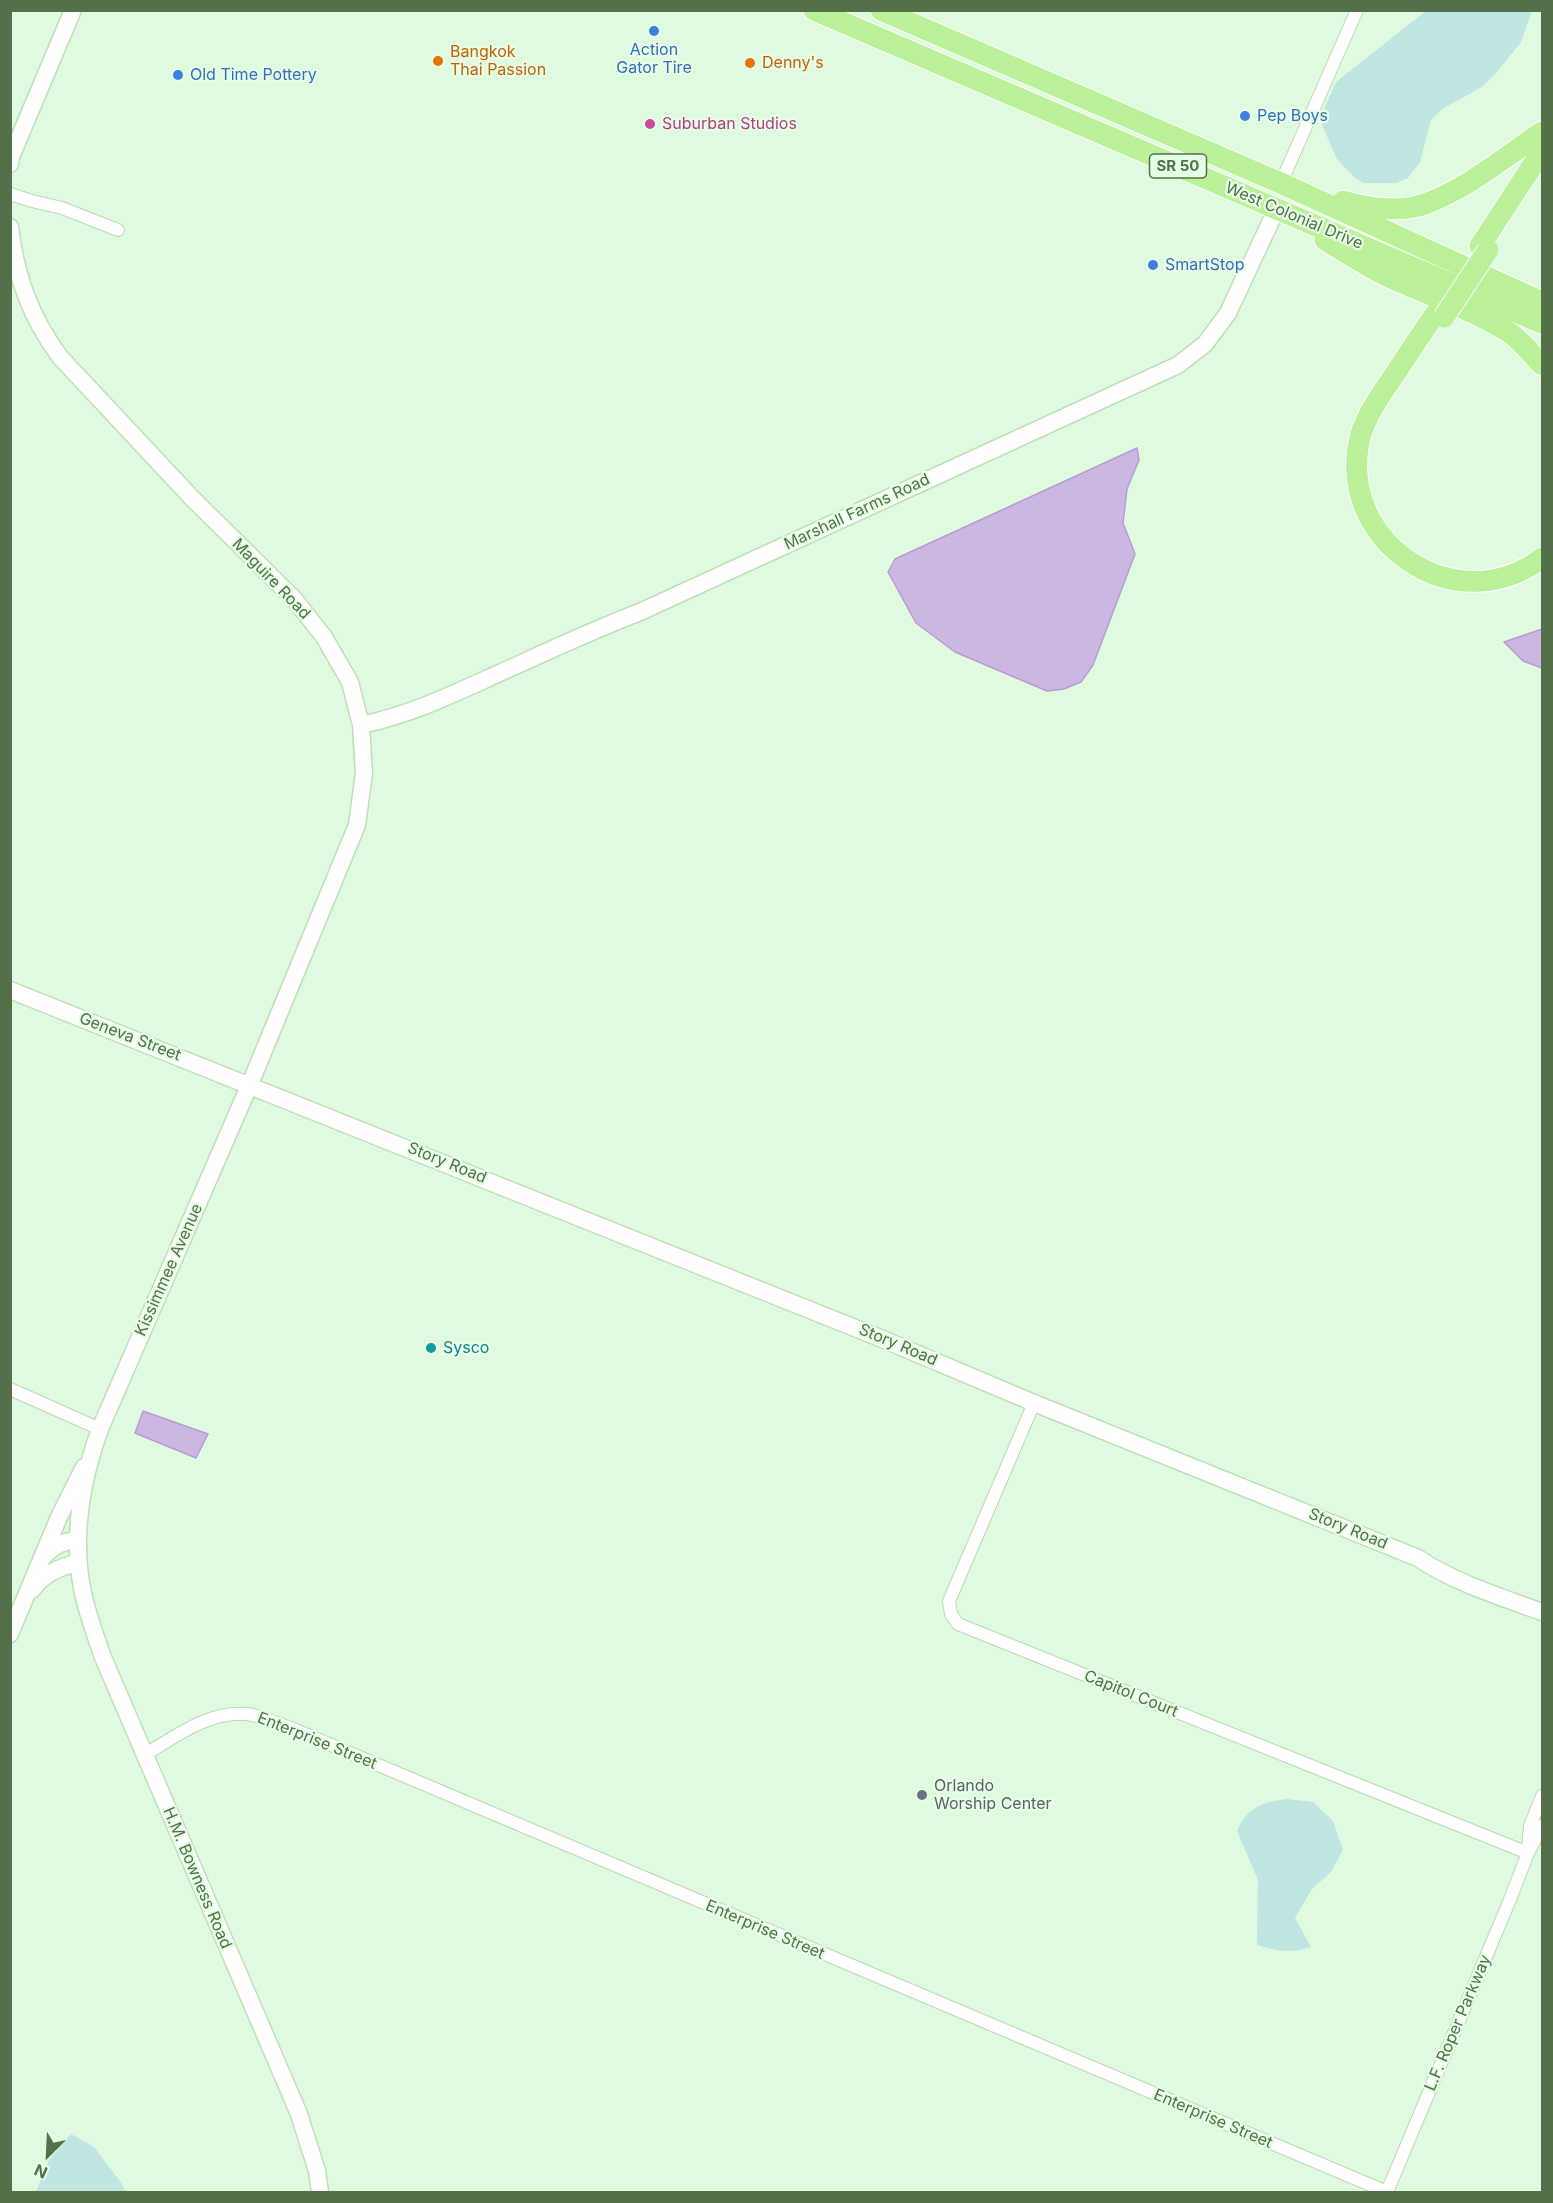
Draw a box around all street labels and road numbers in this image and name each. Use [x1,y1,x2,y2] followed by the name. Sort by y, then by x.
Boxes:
[1150,154,1206,178] road number: SR 50
[1222,178,1366,254] street label: West Colonial Drive
[781,470,933,554] street label: Marshall Farms Road
[228,535,314,623] street label: Maguire Road
[76,1009,184,1065] street label: Geneva Street
[405,1138,489,1188] street label: Story Road
[131,1201,207,1339] street label: Kissimmee Avenue
[856,1320,940,1370] street label: Story Road
[1306,1504,1390,1554] street label: Story Road
[1081,1666,1181,1722] street label: Capitol Court
[254,1708,380,1774] street label: Enterprise Street
[159,1804,235,1952] street label: H.M. Bowness Road
[703,1896,827,1964] street label: Enterprise Street
[1421,1952,1495,2094] street label: L.F. Roper Parkway
[1151,2085,1275,2153] street label: Enterprise Street

